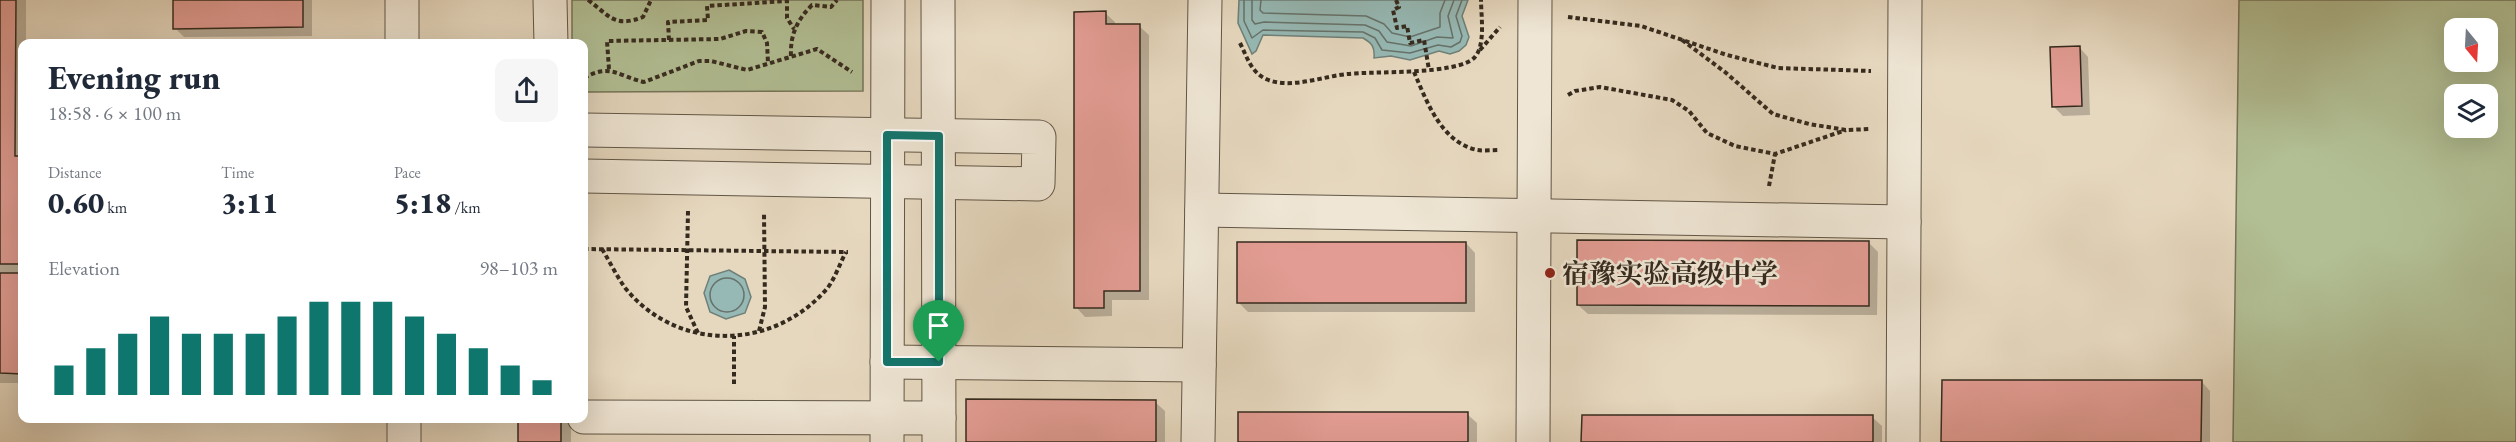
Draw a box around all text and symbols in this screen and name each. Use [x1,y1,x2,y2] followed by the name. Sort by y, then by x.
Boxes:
[2444,18,2498,72] north arrow
[2444,18,2498,138] map controls
[48,56,220,99] text: Evening run
[495,59,558,122] button: share
[2444,84,2498,138] button: layers
[48,100,181,126] text: 18:58 · 6 × 100 m
[48,162,101,183] text: Distance
[221,162,254,183] text: Time
[394,162,421,183] text: Pace
[48,183,104,222] text: 0.60
[221,183,278,222] text: 3:11
[394,183,451,222] text: 5:18
[104,197,127,218] text: km
[451,197,481,218] text: /km
[48,255,120,281] text: Elevation
[479,255,558,281] text: 98–103 m
[1562,256,1778,291] place label: 宿豫实验高级中学
[1543,266,1557,280] marker: 宿豫实验高级中学
[913,300,964,362] pin
[922,309,955,342] icon: arrive

